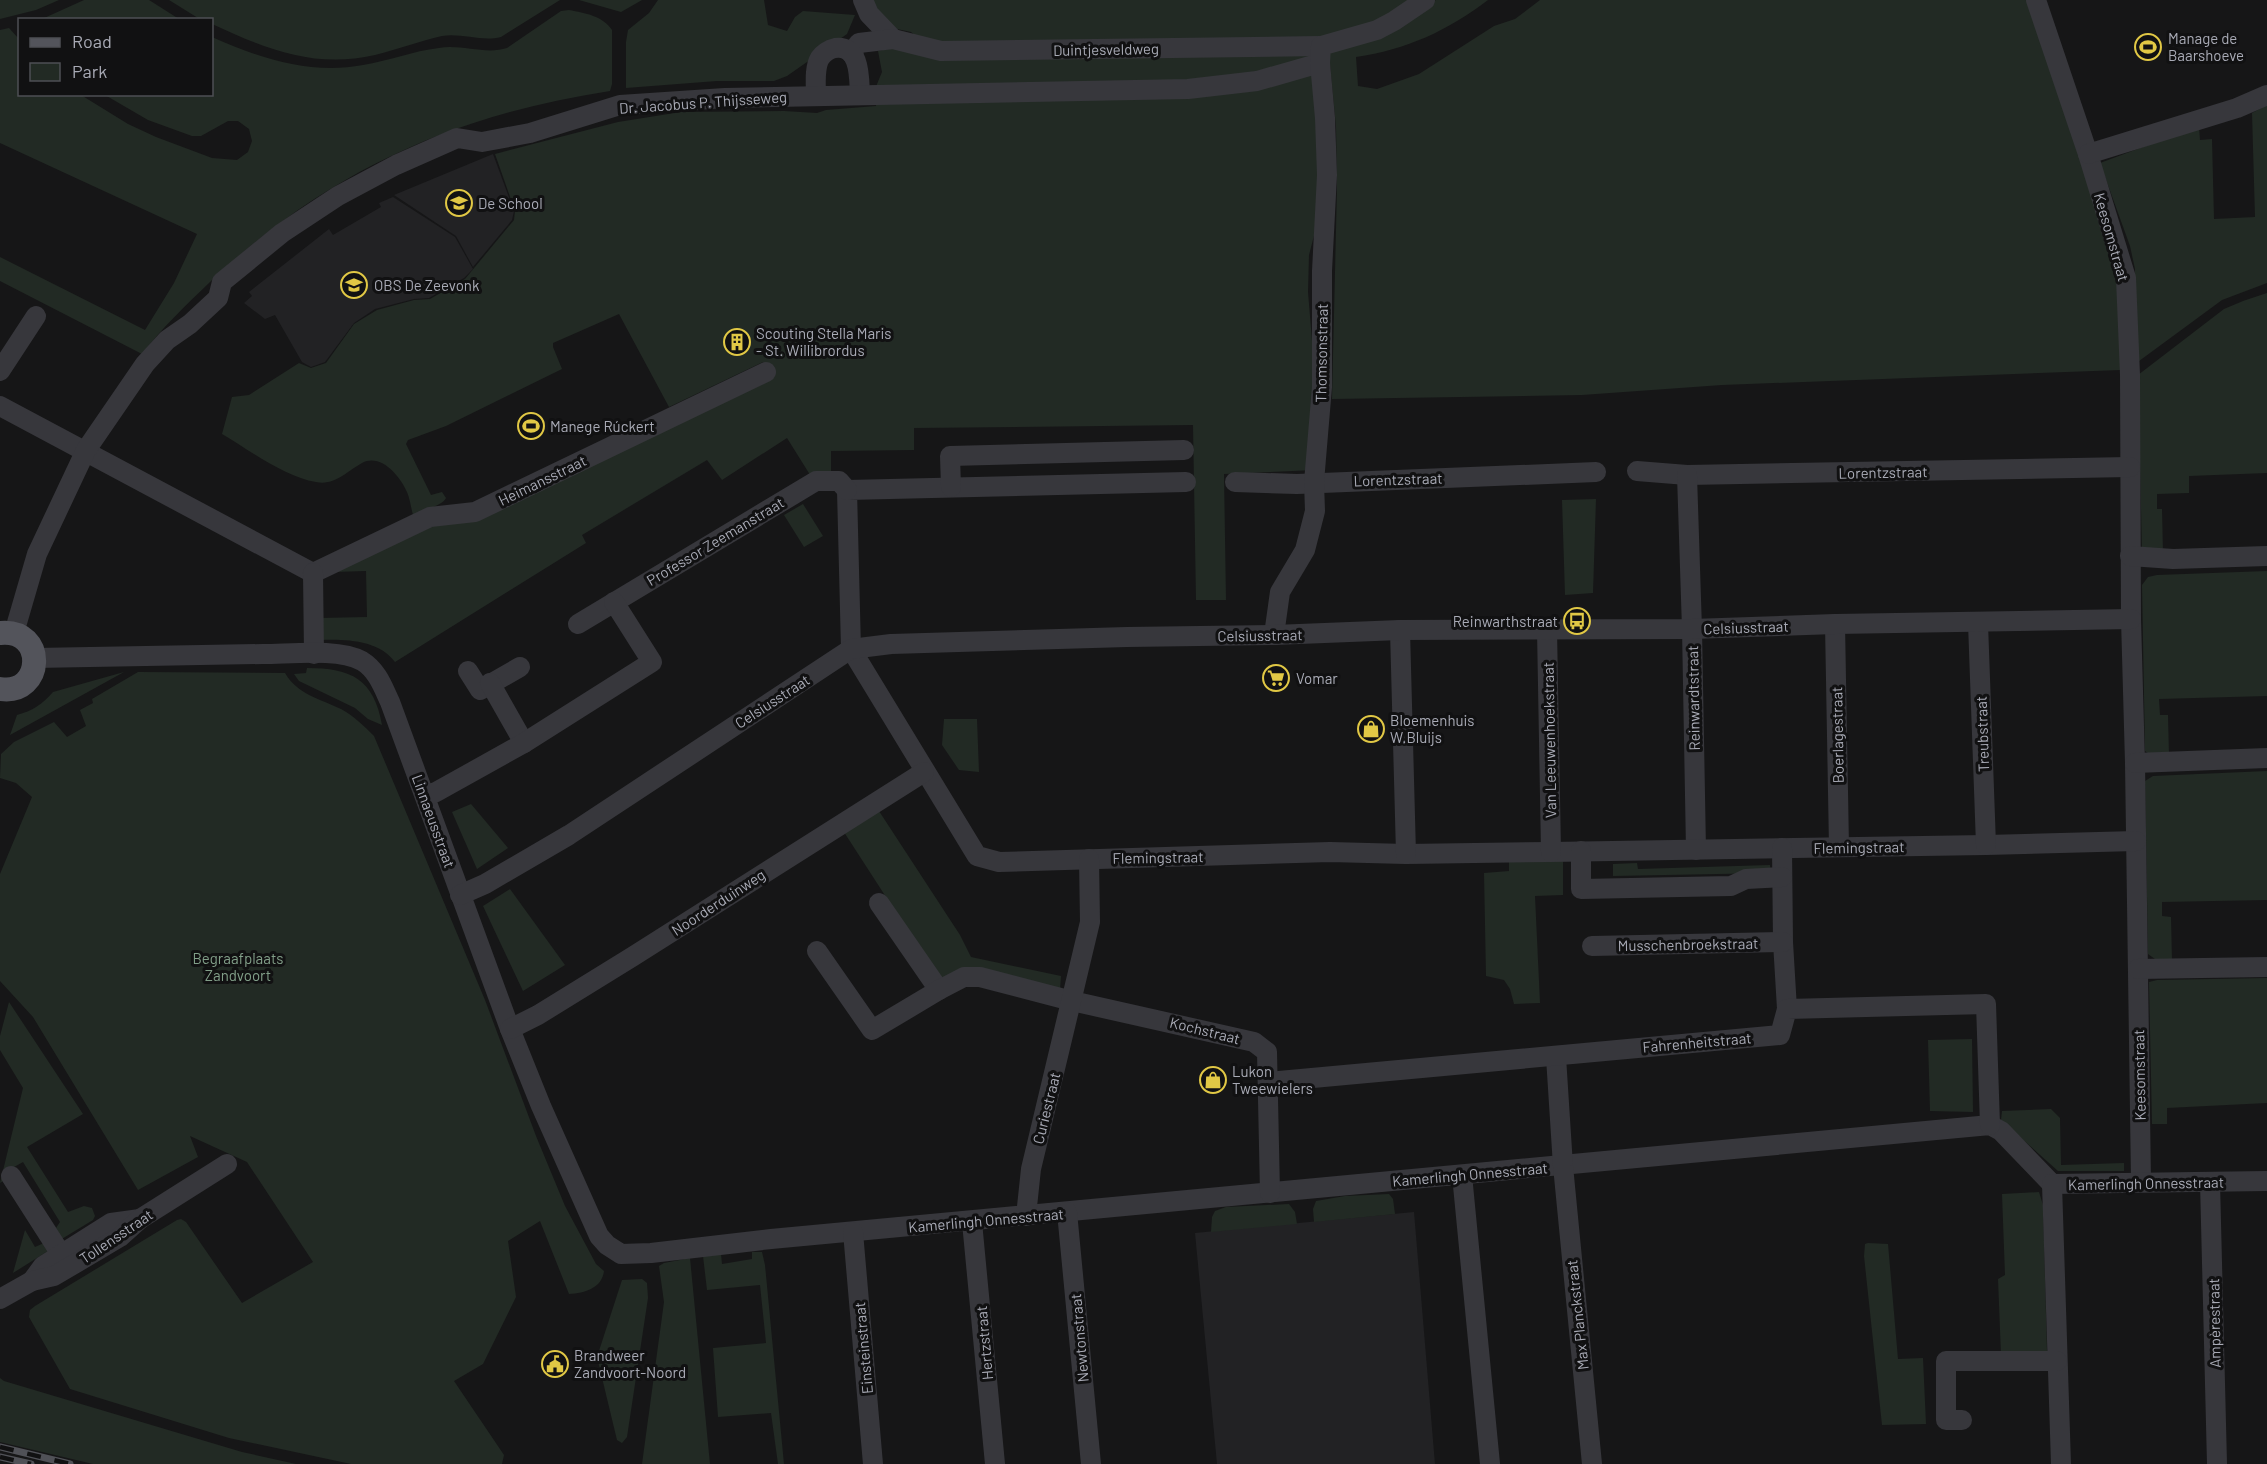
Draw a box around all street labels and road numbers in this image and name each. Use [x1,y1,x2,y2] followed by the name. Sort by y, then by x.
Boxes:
[1053,39,1159,59] street label: Duintjesveldweg
[618,87,788,117] street label: Dr. Jacobus P. Thijsseweg
[2091,191,2133,283] street label: Keesomstraat
[1311,303,1331,403] street label: Thomsonstraat
[495,451,589,509] street label: Heimansstraat
[1838,462,1928,482] street label: Lorentzstraat
[1353,468,1443,490] street label: Lorentzstraat
[643,493,787,589] street label: Professor Zeemanstraat
[1703,617,1789,637] street label: Celsiusstraat
[1217,625,1303,645] street label: Celsiusstraat
[1683,645,1703,751] street label: Reinwardtstraat
[1539,662,1559,818] street label: Van Leeuwenhoekstraat
[731,670,813,732] street label: Celsiusstraat
[1827,686,1847,784] street label: Boerlagestraat
[1972,696,1992,772] street label: Treubstraat
[409,772,459,870] street label: Linnaeusstraat
[1813,837,1905,857] street label: Flemingstraat
[1112,847,1204,867] street label: Flemingstraat
[668,865,768,939] street label: Noorderduinweg
[1617,934,1759,954] street label: Musschenbroekstraat
[1168,1013,1242,1047] street label: Kochstraat
[1642,1028,1752,1056] street label: Fahrenheitstraat
[2129,1029,2149,1121] street label: Keesomstraat
[1028,1070,1064,1146] street label: Curiestraat
[1391,1158,1549,1190] street label: Kamerlingh Onnesstraat
[2068,1173,2224,1193] street label: Kamerlingh Onnesstraat
[907,1204,1065,1236] street label: Kamerlingh Onnesstraat
[76,1205,156,1267] street label: Tollensstraat
[1562,1259,1592,1371] street label: Max Planckstraat
[2204,1278,2224,1368] street label: Ampèrestraat
[1066,1293,1092,1383] street label: Newtonstraat
[850,1301,876,1395] street label: Einsteinstraat
[972,1305,996,1381] street label: Hertzstraat

